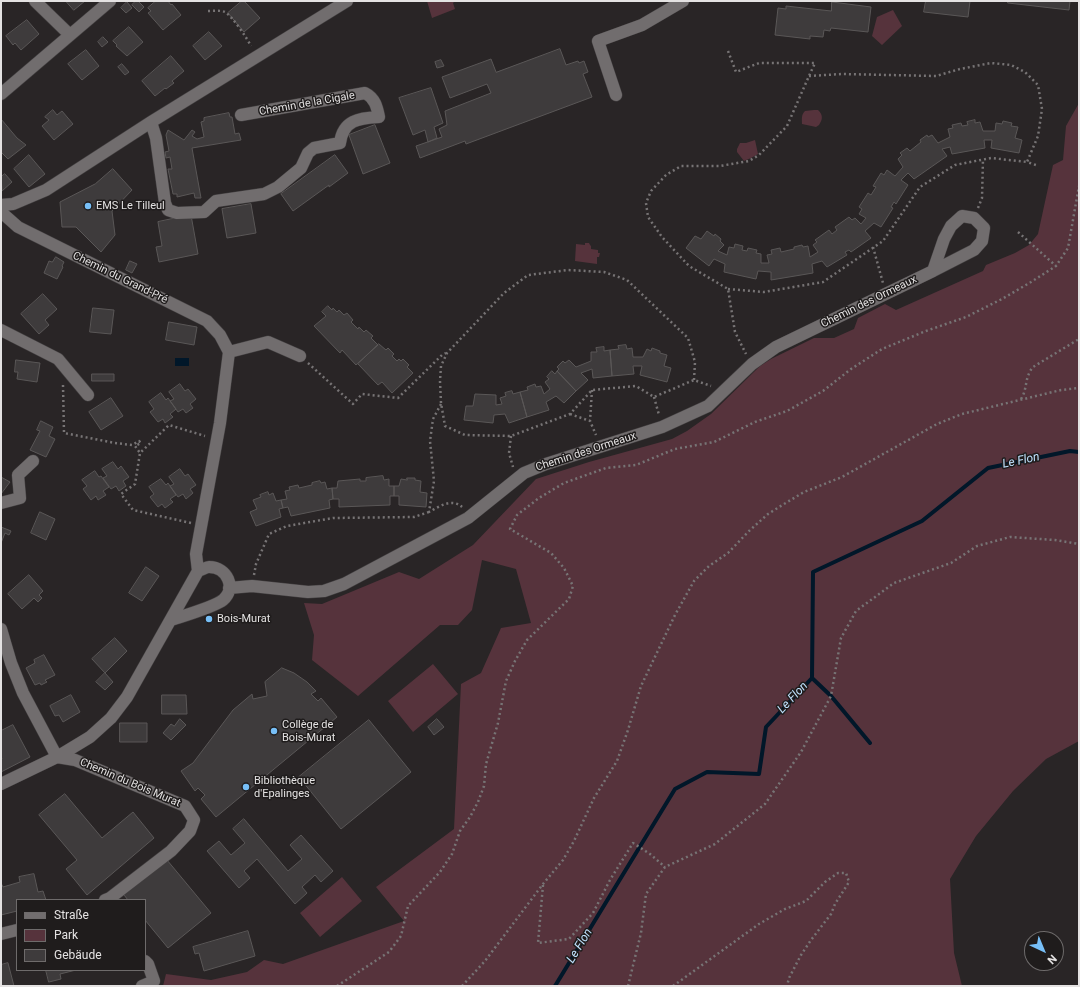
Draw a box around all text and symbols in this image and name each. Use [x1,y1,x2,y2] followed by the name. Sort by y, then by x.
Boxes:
[258,89,356,119] street label: Chemin de la Cigale
[96,199,165,213] place label: EMS Le Tilleul
[83,201,93,211] marker: EMS Le Tilleul
[70,249,170,307] street label: Chemin du Grand-Pré
[819,273,919,331] street label: Chemin des Ormeaux
[534,430,638,474] street label: Chemin des Ormeaux
[1001,450,1041,472] water label: Le Flon
[217,612,270,626] place label: Bois-Murat
[204,614,214,624] marker: Bois-Murat
[775,679,811,717] water label: Le Flon
[282,718,335,744] place label: Collège de Bois-Murat
[269,726,279,736] marker: Collège de Bois-Murat
[78,756,182,810] street label: Chemin du Bois Murat
[254,774,315,800] place label: Bibliothèque d'Epalinges
[241,782,251,792] marker: Bibliothèque d'Epalinges
[16,899,146,971] legend
[54,908,89,922] text: Straße
[564,926,596,966] water label: Le Flon
[54,928,78,942] text: Park
[1024,931,1064,971] north arrow
[54,948,102,962] text: Gebäude
[1045,952,1059,967] text: N

